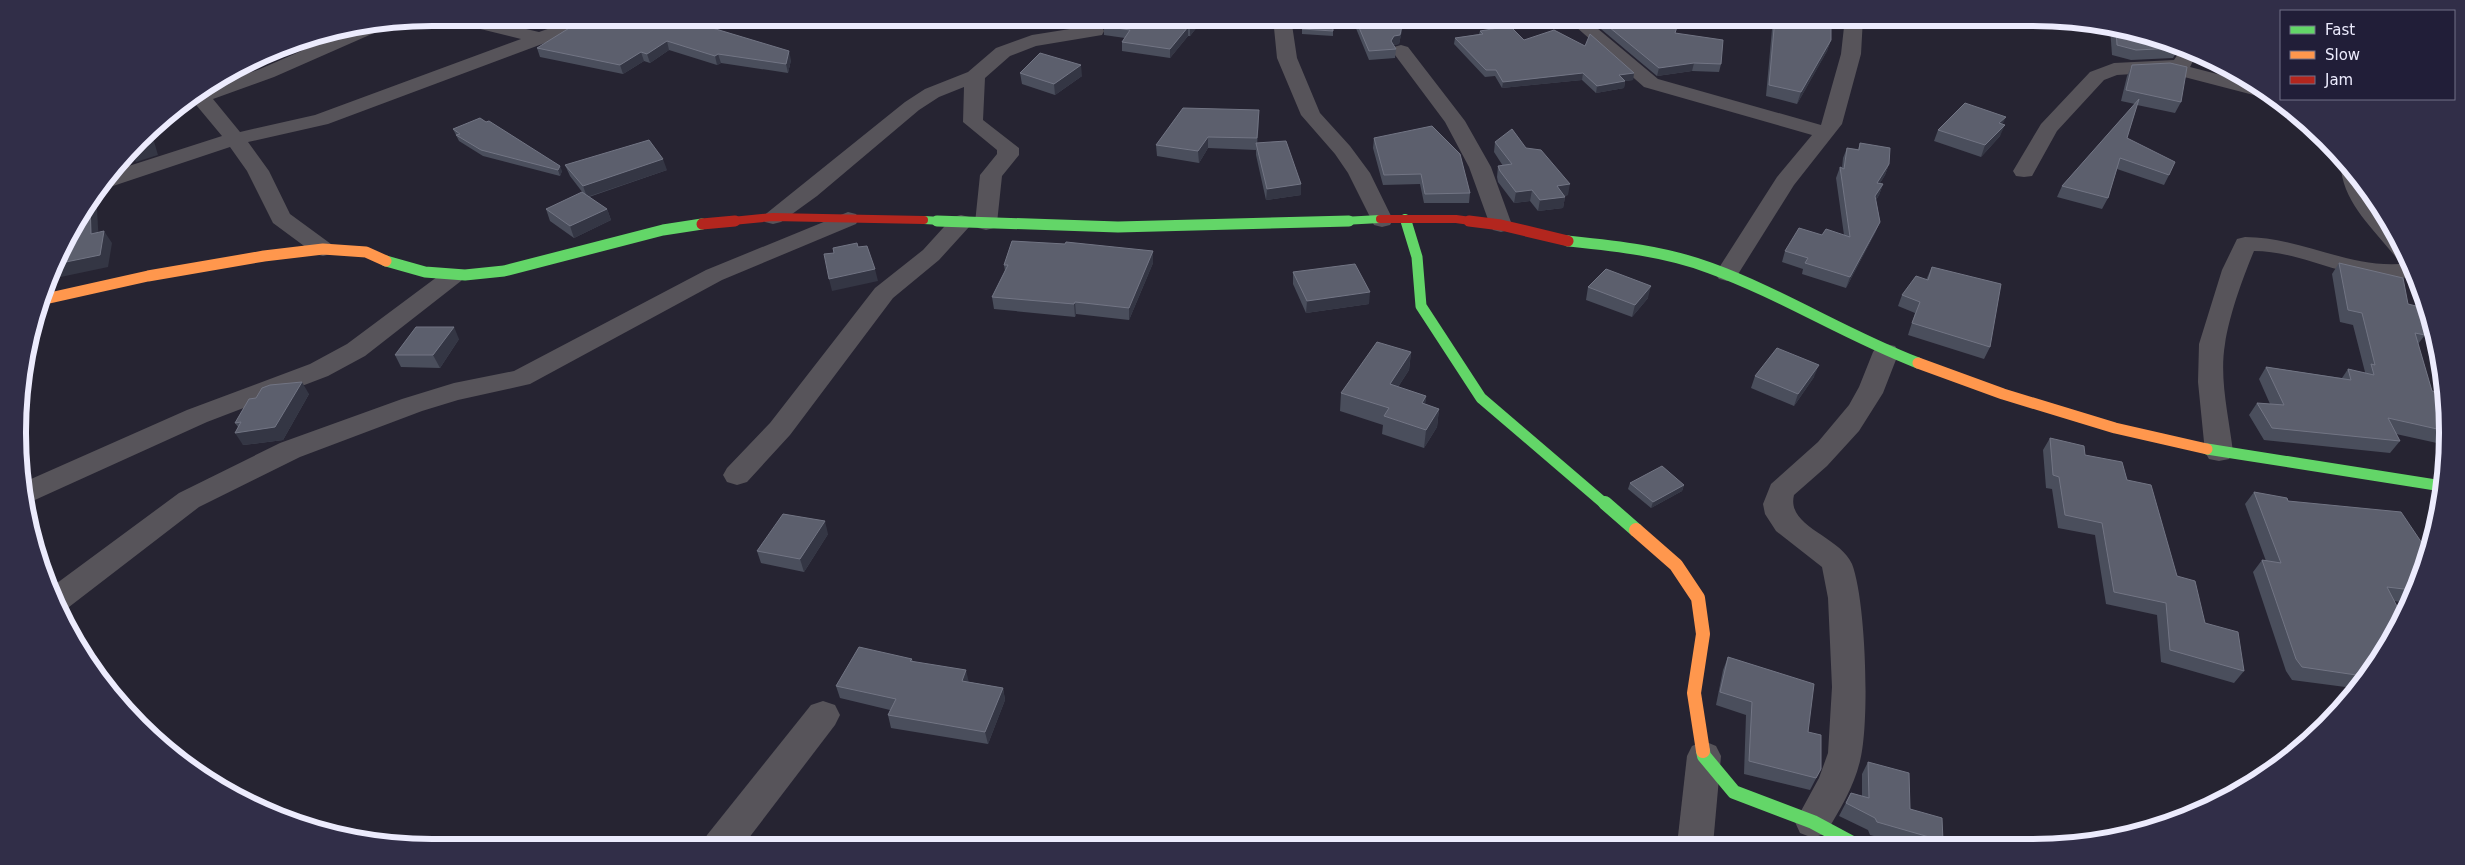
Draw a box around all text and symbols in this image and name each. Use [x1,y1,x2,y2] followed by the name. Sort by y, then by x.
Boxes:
[2280,10,2455,100] legend
[2325,21,2355,39] text: Fast
[2325,46,2360,64] text: Slow
[2324,71,2353,89] text: Jam

